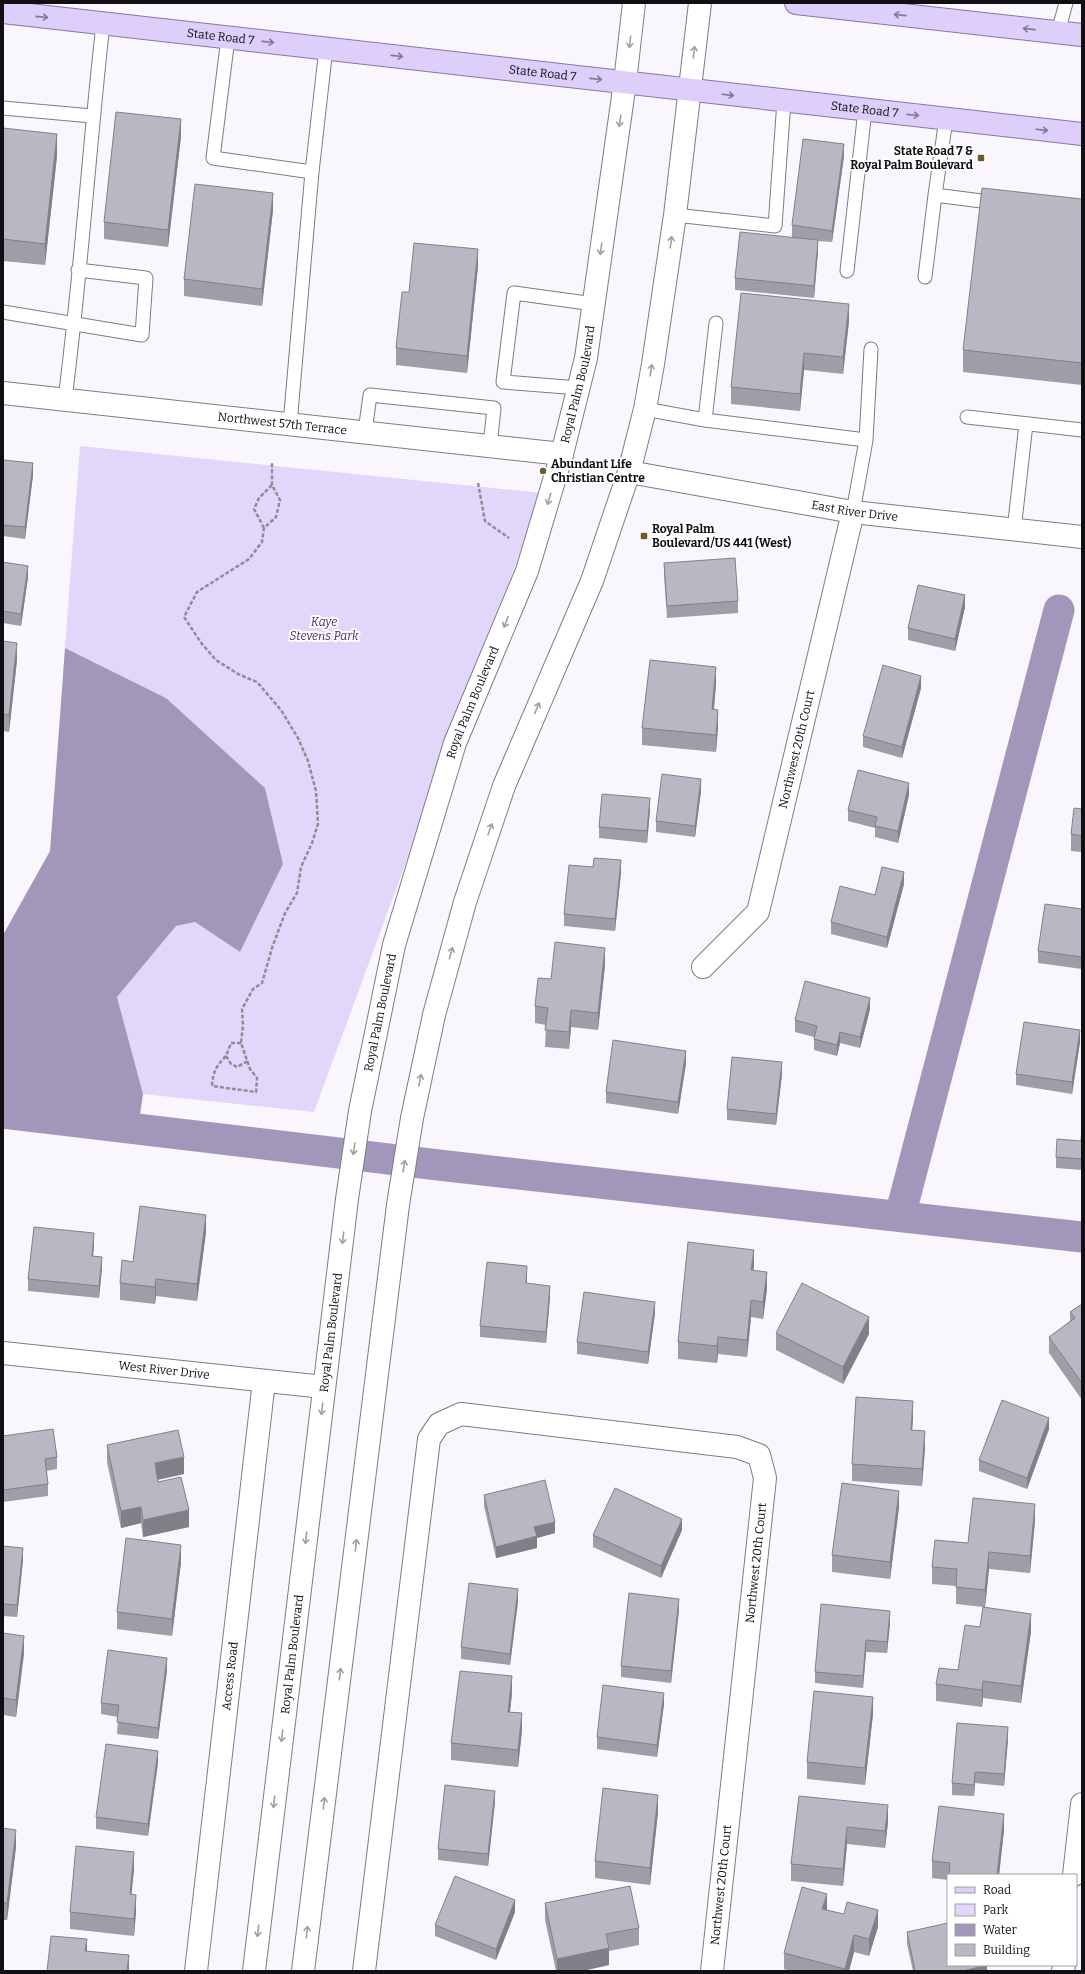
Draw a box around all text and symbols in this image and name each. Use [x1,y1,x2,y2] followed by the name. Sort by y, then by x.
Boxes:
[894,11,907,18] one-way arrow
[35,13,48,21] one-way arrow
[1023,25,1036,33] one-way arrow
[186,26,255,47] street label: State Road 7
[626,35,633,48] one-way arrow
[261,38,274,46] one-way arrow
[690,46,698,59] one-way arrow
[390,53,403,60] one-way arrow
[508,62,577,84] street label: State Road 7
[589,75,602,83] one-way arrow
[721,91,734,99] one-way arrow
[830,99,899,120] street label: State Road 7
[906,111,919,119] one-way arrow
[616,114,624,127] one-way arrow
[1035,126,1048,133] one-way arrow
[850,144,974,172] place label: State Road 7 & Royal Palm Boulevard
[976,153,986,163] marker: State Road 7 & Royal Palm Boulevard
[667,236,675,249] one-way arrow
[597,242,605,255] one-way arrow
[558,325,597,445] street label: Royal Palm Boulevard
[648,364,656,377] one-way arrow
[217,409,348,437] street label: Northwest 57th Terrace
[551,457,645,485] place label: Abundant Life Christian Centre
[538,466,548,476] marker: Abundant Life Christian Centre
[545,493,552,506] one-way arrow
[810,498,899,524] street label: East River Drive
[652,522,791,550] place label: Royal Palm Boulevard/US 441 (West)
[639,531,649,541] marker: Royal Palm Boulevard/US 441 (West)
[290,615,359,643] park label: Kaye Stevens Park
[502,616,510,628] one-way arrow
[444,644,502,760] street label: Royal Palm Boulevard
[776,688,818,810] street label: Northwest 20th Court
[534,703,541,715] one-way arrow
[486,824,494,836] one-way arrow
[447,947,455,960] one-way arrow
[361,952,399,1073] street label: Royal Palm Boulevard
[417,1073,425,1086] one-way arrow
[350,1142,358,1155] one-way arrow
[400,1160,408,1173] one-way arrow
[339,1231,347,1244] one-way arrow
[317,1272,345,1393] street label: Royal Palm Boulevard
[118,1358,210,1382] street label: West River Drive
[318,1402,326,1415] one-way arrow
[743,1501,769,1624] street label: Northwest 20th Court
[302,1531,310,1544] one-way arrow
[352,1539,360,1552] one-way arrow
[278,1594,306,1715] street label: Royal Palm Boulevard
[219,1641,241,1711] street label: Access Road
[336,1668,343,1681] one-way arrow
[278,1729,286,1742] one-way arrow
[270,1795,278,1808] one-way arrow
[320,1797,327,1810] one-way arrow
[708,1823,734,1946] street label: Northwest 20th Court
[947,1874,1077,1966] legend
[983,1883,1011,1897] text: Road
[983,1903,1009,1917] text: Park
[983,1923,1018,1937] text: Water
[255,1924,262,1937] one-way arrow
[304,1926,311,1939] one-way arrow
[983,1943,1030,1957] text: Building

